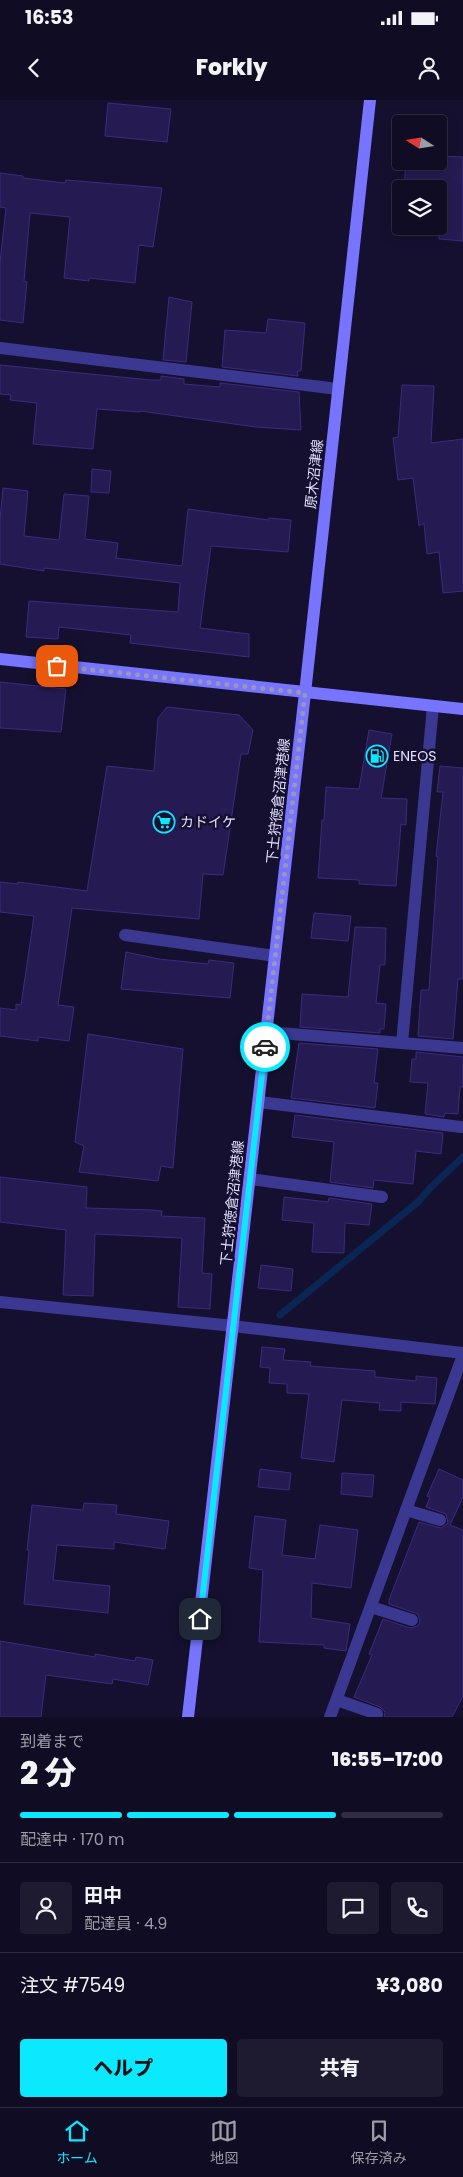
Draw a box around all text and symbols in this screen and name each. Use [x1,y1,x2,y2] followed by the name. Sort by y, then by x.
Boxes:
[25,4,74,31] text: 16:53
[196,52,267,83] text: Forkly
[20,54,48,82] icon: back
[415,54,443,82] icon: person
[392,115,448,170] north arrow
[392,115,447,235] map controls
[392,180,447,235] button: layers
[300,438,328,510] street label: 原木沼津線
[36,645,78,687] pin
[43,652,71,680] icon: bag
[261,737,295,865] street label: 下土狩徳倉沼津港線
[365,744,389,768] fuel station icon: ENEOS
[393,746,436,766] place label: ENEOS
[152,810,176,834] supermarket icon: カドイケ
[180,812,236,832] place label: カドイケ
[240,1022,290,1072] courier
[251,1033,279,1061] icon: car
[215,1139,249,1267] street label: 下土狩徳倉沼津港線
[179,1598,221,1640] pin
[186,1605,214,1633] icon: home
[20,1730,84,1753] text: 到着まで
[332,1746,443,1773] text: 16:55–17:00
[20,1750,76,1795] text: 2 分
[20,1828,125,1851] text: 配達中 · 170 m
[20,1882,72,1934] button: person
[84,1882,122,1909] text: 田中
[327,1882,379,1934] button: chat
[391,1882,443,1934] button: phone
[84,1912,167,1935] text: 配達員 · 4.9
[20,1972,125,1999] text: 注文 #7549
[376,1972,443,1999] text: ¥3,080
[20,2039,227,2097] button: ヘルプ
[237,2039,443,2097] button: 共有
[56,2117,98,2169] tab: ホーム
[210,2117,238,2169] tab: 地図
[351,2117,407,2169] tab: 保存済み

